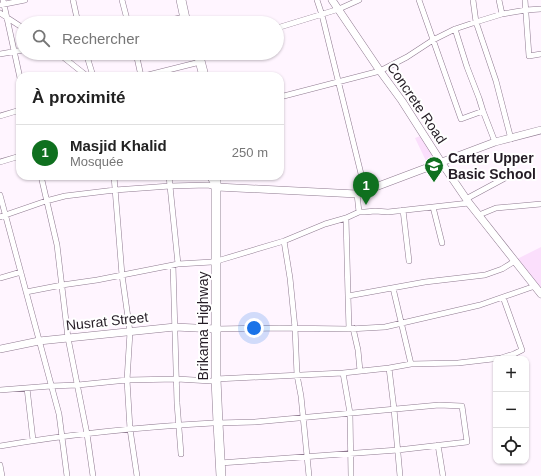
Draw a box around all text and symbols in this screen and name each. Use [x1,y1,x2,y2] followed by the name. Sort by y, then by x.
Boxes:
[16,16,284,60] search box
[30,27,52,49] icon: search
[62,30,140,47] text: Rechercher
[384,59,450,147] street label: Concrete Road
[32,88,126,107] text: À proximité
[70,137,167,154] text: Masjid Khalid
[41,145,49,160] text: 1
[232,145,268,160] text: 250 m
[448,150,536,182] place label: Carter Upper Basic School
[70,154,123,169] text: Mosquée
[423,155,445,183] school or university icon: Carter Upper Basic School
[353,172,379,205] pin: 1
[195,272,211,380] street label: Brikama Highway
[65,309,149,333] street label: Nusrat Street
[244,318,264,338] your location
[493,356,529,464] map controls
[493,356,529,392] button: +
[493,392,529,428] button: −
[493,428,529,464] button: locate

